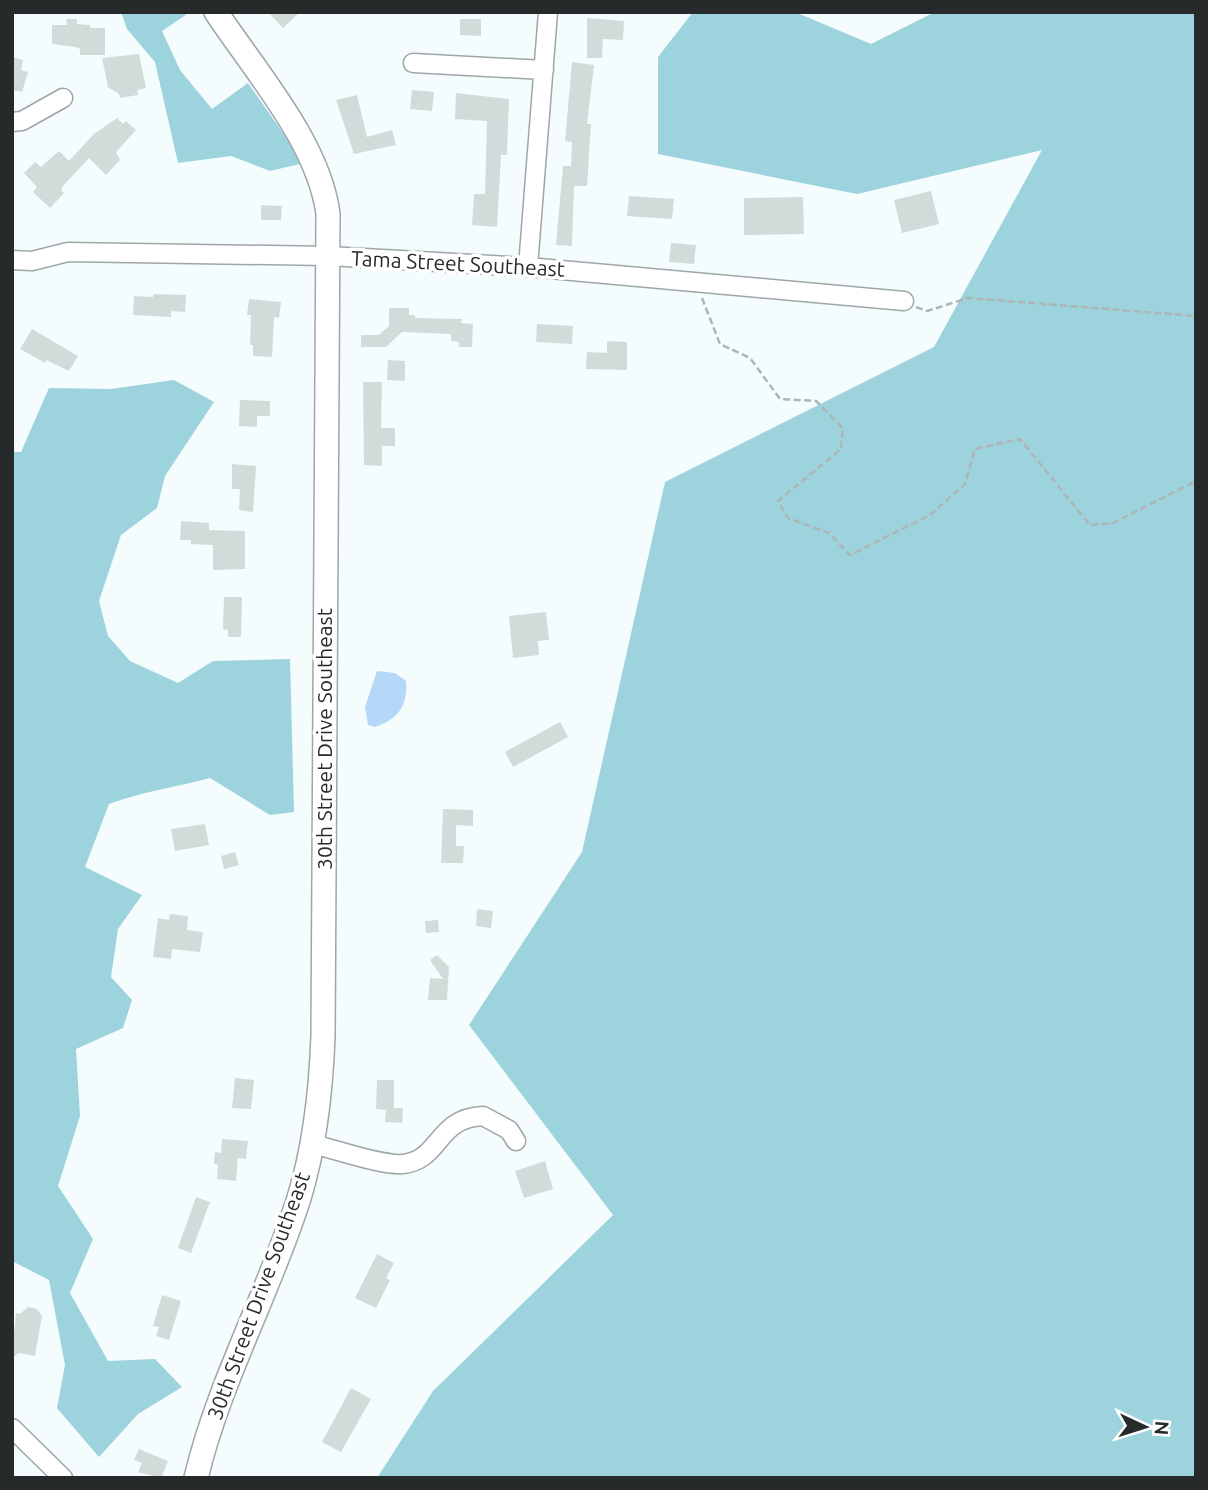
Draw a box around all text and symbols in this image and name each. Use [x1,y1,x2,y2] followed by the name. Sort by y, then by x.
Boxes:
[351,245,566,281] street label: Tama Street Southeast
[312,608,336,870] street label: 30th Street Drive Southeast
[202,1168,314,1423] street label: 30th Street Drive Southeast
[1110,1392,1180,1462] north arrow
[1150,1420,1173,1436] text: N

